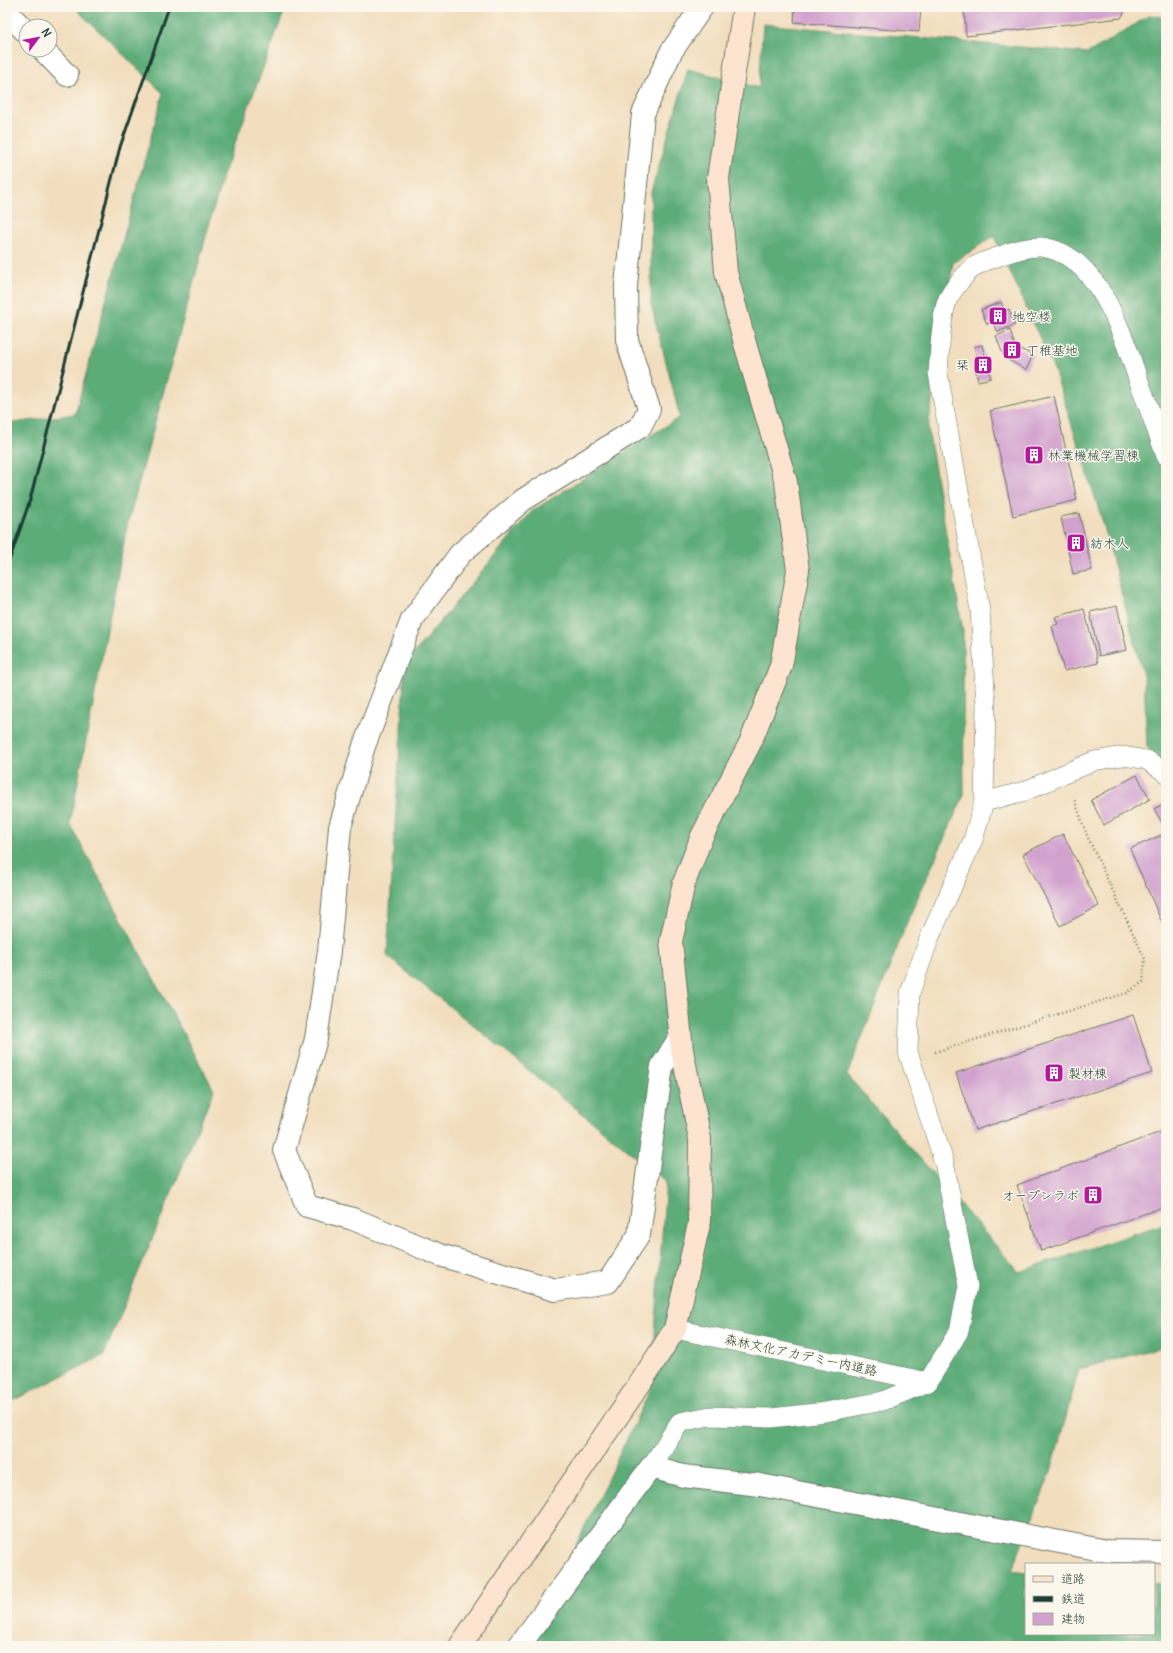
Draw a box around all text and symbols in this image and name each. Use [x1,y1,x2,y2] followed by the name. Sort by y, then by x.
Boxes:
[18,18,58,58] north arrow
[39,26,54,40] text: N
[987,305,1009,327] building icon: 地空楼
[1012,308,1051,325] place label: 地空楼
[1001,339,1023,361] building icon: 丁稚基地
[1026,342,1078,359] place label: 丁稚基地
[972,354,994,376] building icon: 栞
[956,357,969,374] place label: 栞
[1023,444,1045,466] building icon: 林業機械学習棟
[1048,447,1139,464] place label: 林業機械学習棟
[1065,532,1087,554] building icon: 紡木人
[1090,535,1129,552] place label: 紡木人
[1043,1062,1065,1084] building icon: 製材棟
[1068,1065,1107,1082] place label: 製材棟
[1082,1184,1104,1206] building icon: オープンラボ
[1002,1187,1079,1204] place label: オープンラボ
[723,1330,879,1380] street label: 森林文化アカデミー内道路
[1025,1563,1155,1635] legend
[1061,1571,1085,1586] text: 道路
[1061,1591,1085,1606] text: 鉄道
[1061,1611,1085,1626] text: 建物

